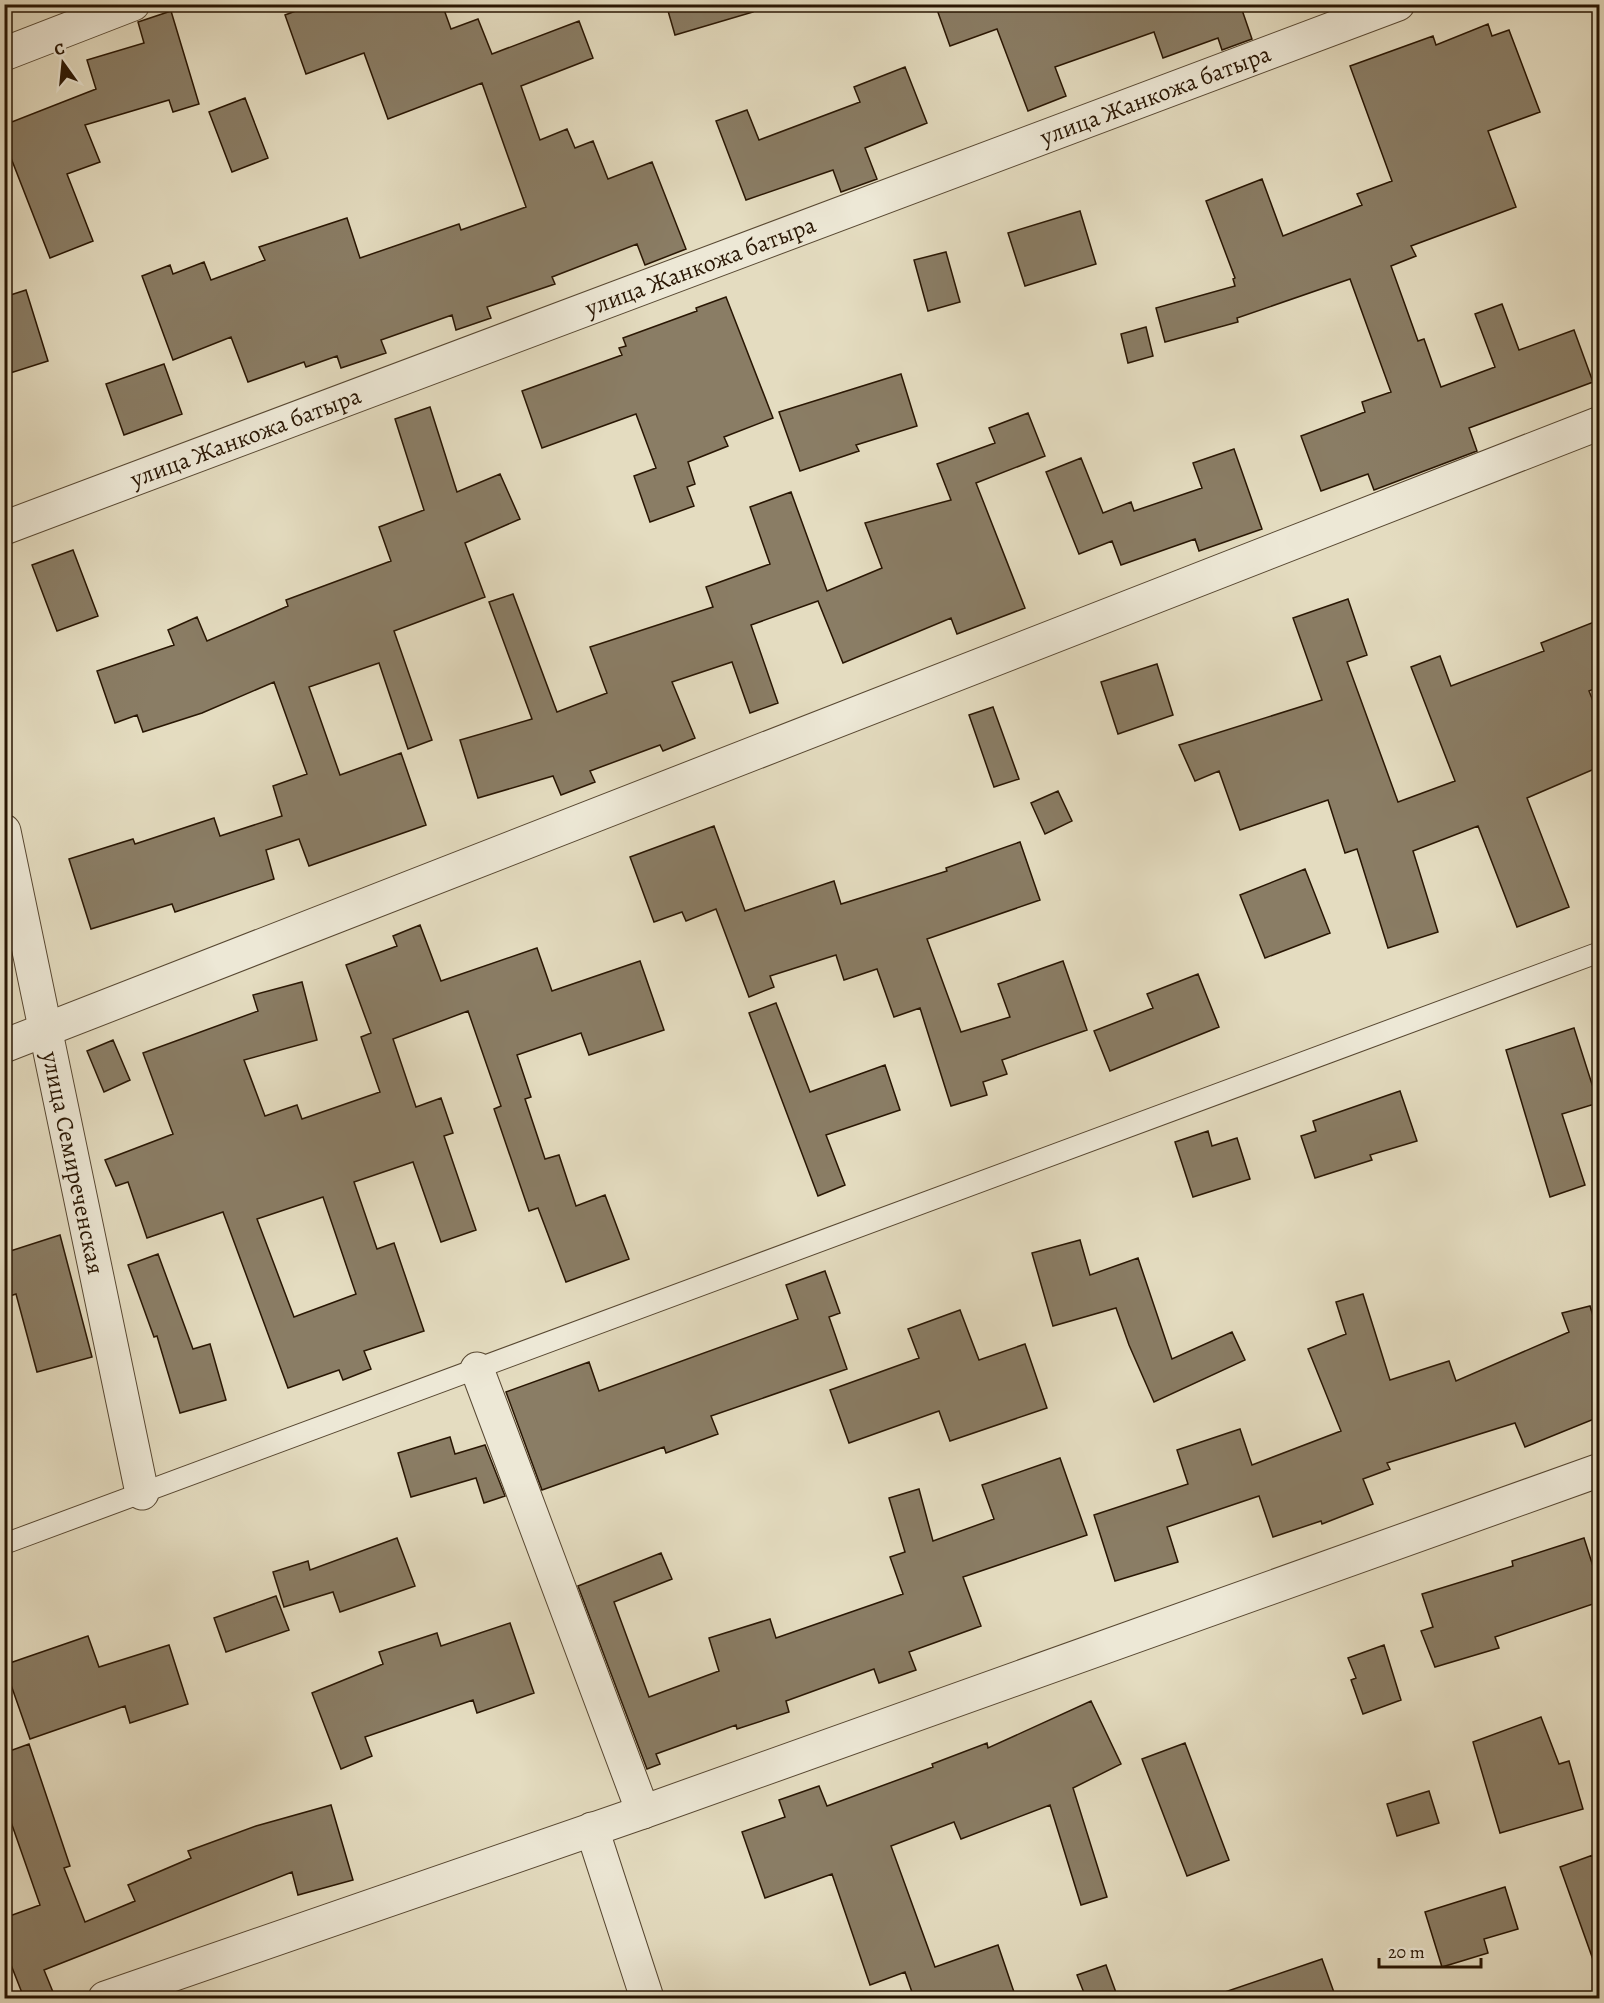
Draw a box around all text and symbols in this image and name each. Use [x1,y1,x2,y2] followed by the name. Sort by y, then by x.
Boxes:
[33,33,93,93] north arrow
[1035,37,1275,153] street label: улица Жанкожа батыра
[52,38,67,61] text: С
[580,208,820,324] street label: улица Жанкожа батыра
[125,379,365,495] street label: улица Жанкожа батыра
[34,1048,112,1277] street label: улица Семиреченская
[1379,1931,1481,1969] scale bar
[1388,1940,1425,1964] text: 20 m

